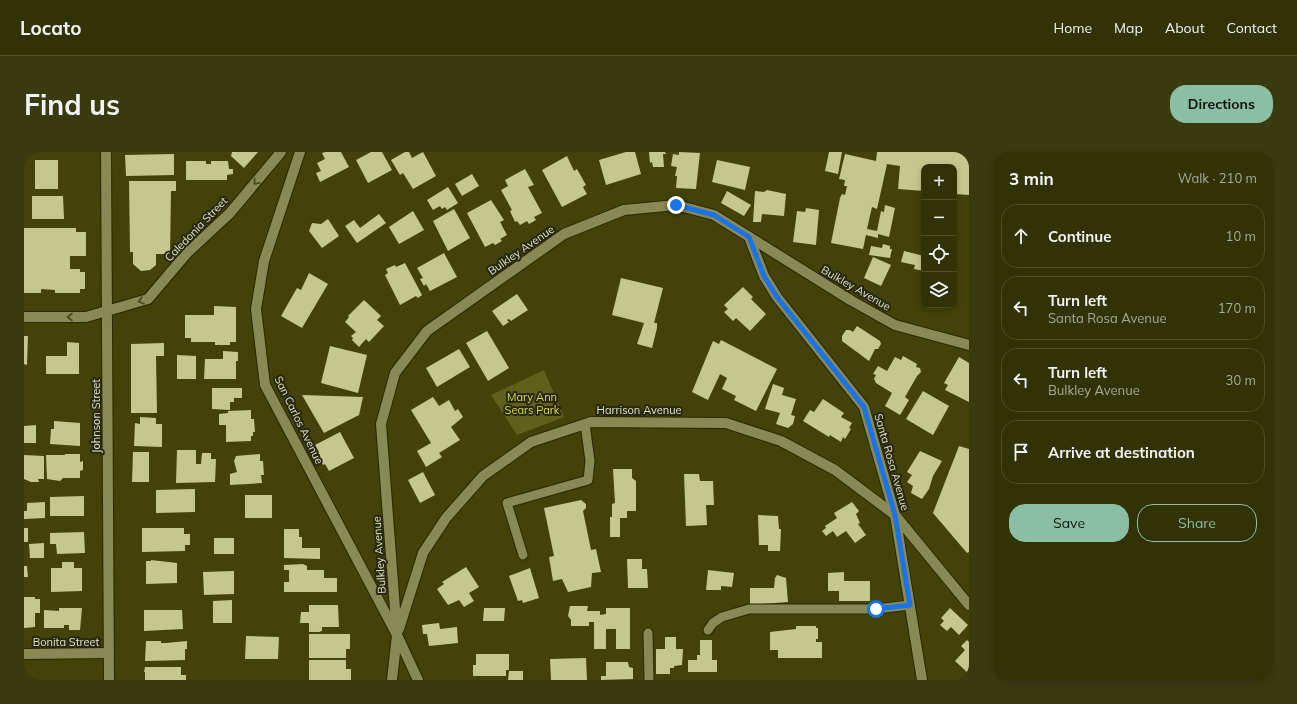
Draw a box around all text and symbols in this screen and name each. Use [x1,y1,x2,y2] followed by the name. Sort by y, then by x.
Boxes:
[20,16,81,40] text: Locato
[1053,19,1092,37] text: Home
[1114,19,1143,37] text: Map
[1165,19,1205,37] text: About
[1227,19,1277,37] text: Contact
[1170,85,1273,123] button: Directions
[24,87,120,122] text: Find us
[921,164,957,308] map controls
[921,164,957,200] button: +
[1009,168,1054,189] text: 3 min
[1178,170,1257,186] text: Walk · 210 m
[253,177,260,185] one-way arrow
[162,194,230,264] street label: Caledonia Street
[667,196,685,214] route end
[921,200,957,236] button: −
[485,222,557,278] street label: Bulkley Avenue
[1010,225,1032,247] icon: ahead
[1048,227,1111,246] text: Continue
[1226,228,1256,244] text: 10 m
[921,236,957,272] button: locate
[819,263,893,313] street label: Bulkley Avenue
[921,272,957,308] button: layers
[1048,291,1107,310] text: Turn left
[138,297,145,305] one-way arrow
[1010,297,1032,319] icon: left
[1218,300,1256,316] text: 170 m
[1048,310,1166,326] text: Santa Rosa Avenue
[67,313,73,321] one-way arrow
[1048,363,1107,382] text: Turn left
[1010,369,1032,391] icon: left
[1226,372,1256,388] text: 30 m
[272,374,326,466] street label: San Carlos Avenue
[89,379,103,453] street label: Johnson Street
[1048,382,1140,398] text: Bulkley Avenue
[505,390,560,417] park label: Mary Ann Sears Park
[597,403,682,417] street label: Harrison Avenue
[871,412,913,512] street label: Santa Rosa Avenue
[1010,441,1032,463] icon: arrive
[1048,443,1195,462] text: Arrive at destination
[1009,504,1129,542] button: Save
[1137,504,1257,542] button: Share
[369,516,389,594] street label: Bulkley Avenue
[867,600,885,618] route start
[33,635,99,649] street label: Bonita Street

